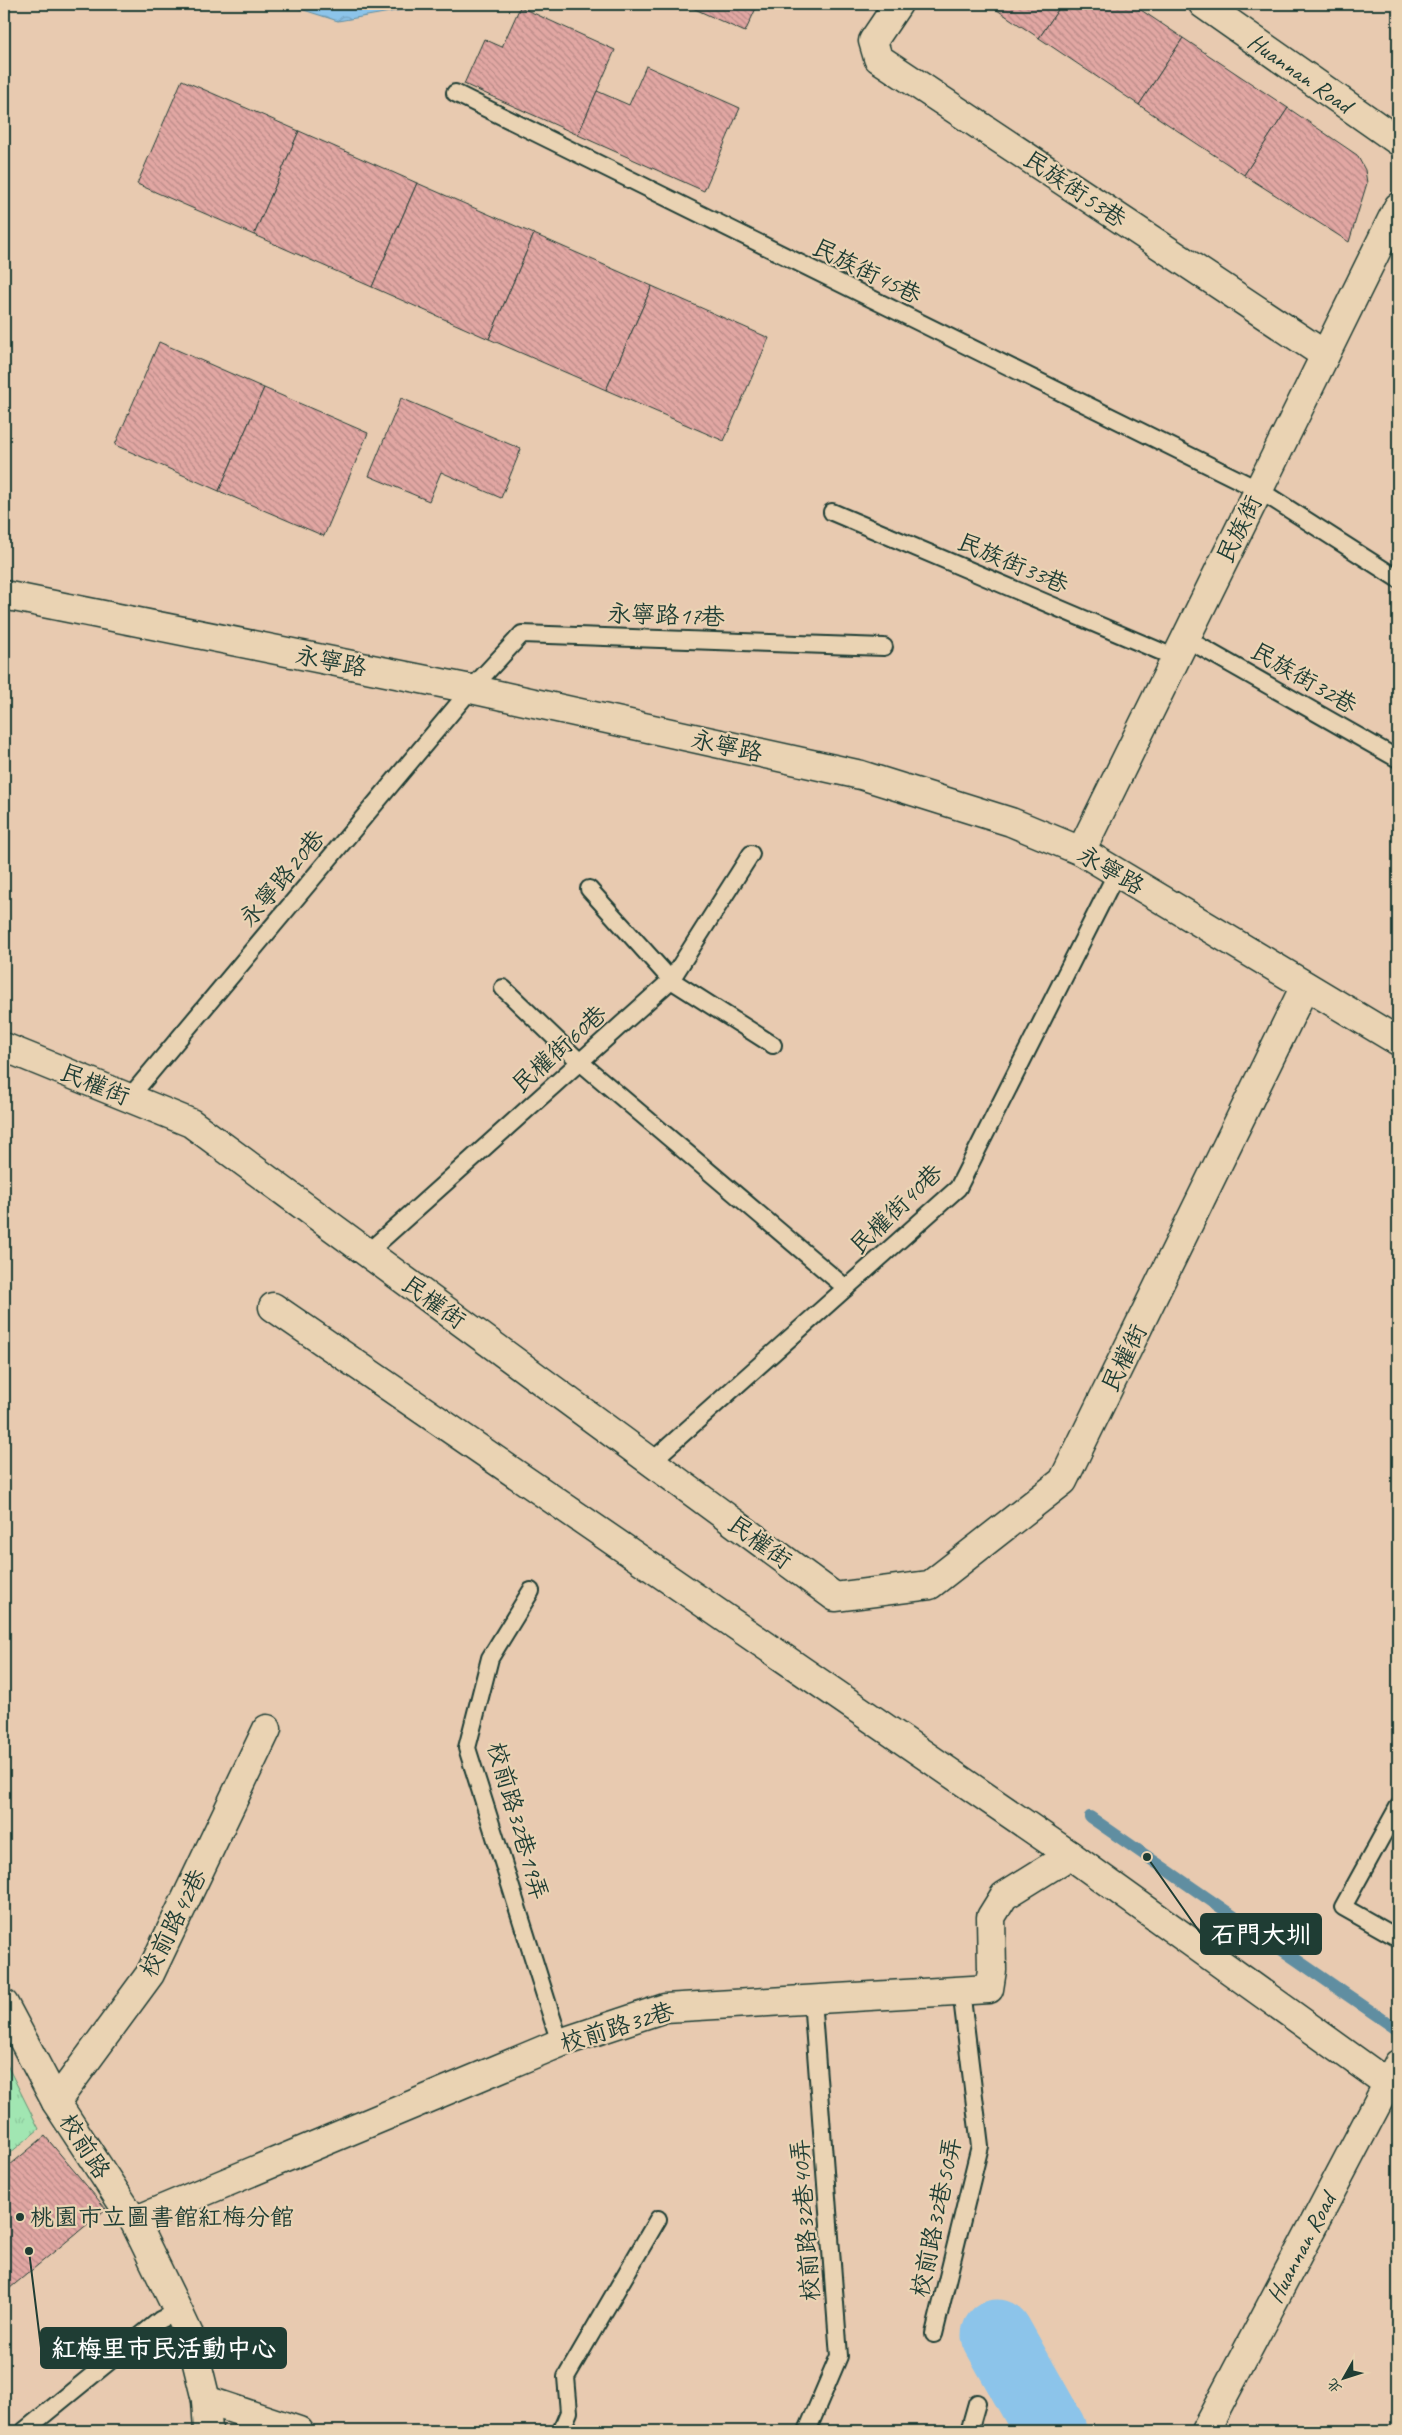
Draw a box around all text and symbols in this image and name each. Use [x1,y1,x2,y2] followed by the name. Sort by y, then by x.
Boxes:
[1242,26,1361,122] street label: Huannan Road
[1018,144,1132,234] street label: 民族街53巷
[808,232,926,310] street label: 民族街45巷
[1210,490,1268,568] street label: 民族街
[953,526,1073,600] street label: 民族街33巷
[607,598,725,632] street label: 永寧路17巷
[1246,636,1362,720] street label: 民族街32巷
[293,639,369,683] street label: 永寧路
[689,724,765,768] street label: 永寧路
[233,823,331,933] street label: 永寧路20巷
[1072,839,1150,901] street label: 永寧路
[505,999,613,1099] street label: 民權街60巷
[56,1057,134,1111] street label: 民權街
[843,1157,949,1261] street label: 民權街40巷
[396,1269,472,1335] street label: 民權街
[1095,1319,1153,1397] street label: 民權街
[722,1509,798,1575] street label: 民權街
[481,1738,555,1904] street label: 校前路32巷19弄
[133,1864,213,1982] street label: 校前路42巷
[1201,1914,1321,1954] callout: 石門大圳
[1211,1919,1311,1951] text: 石門大圳
[556,1995,678,2059] street label: 校前路32巷
[53,2108,117,2184] street label: 校前路
[904,2134,968,2300] street label: 校前路32巷50弄
[784,2138,826,2302] street label: 校前路32巷40弄
[1260,2185,1344,2308] street label: Huannan Road
[30,2202,294,2232] place label: 桃園市立圖書館紅梅分館
[14,2211,26,2223] marker: 桃園市立圖書館紅梅分館
[41,2328,286,2368] callout: 紅梅里市民活動中心
[51,2333,277,2365] text: 紅梅里市民活動中心
[1320,2352,1370,2402] north arrow
[1323,2375,1345,2397] text: 北

